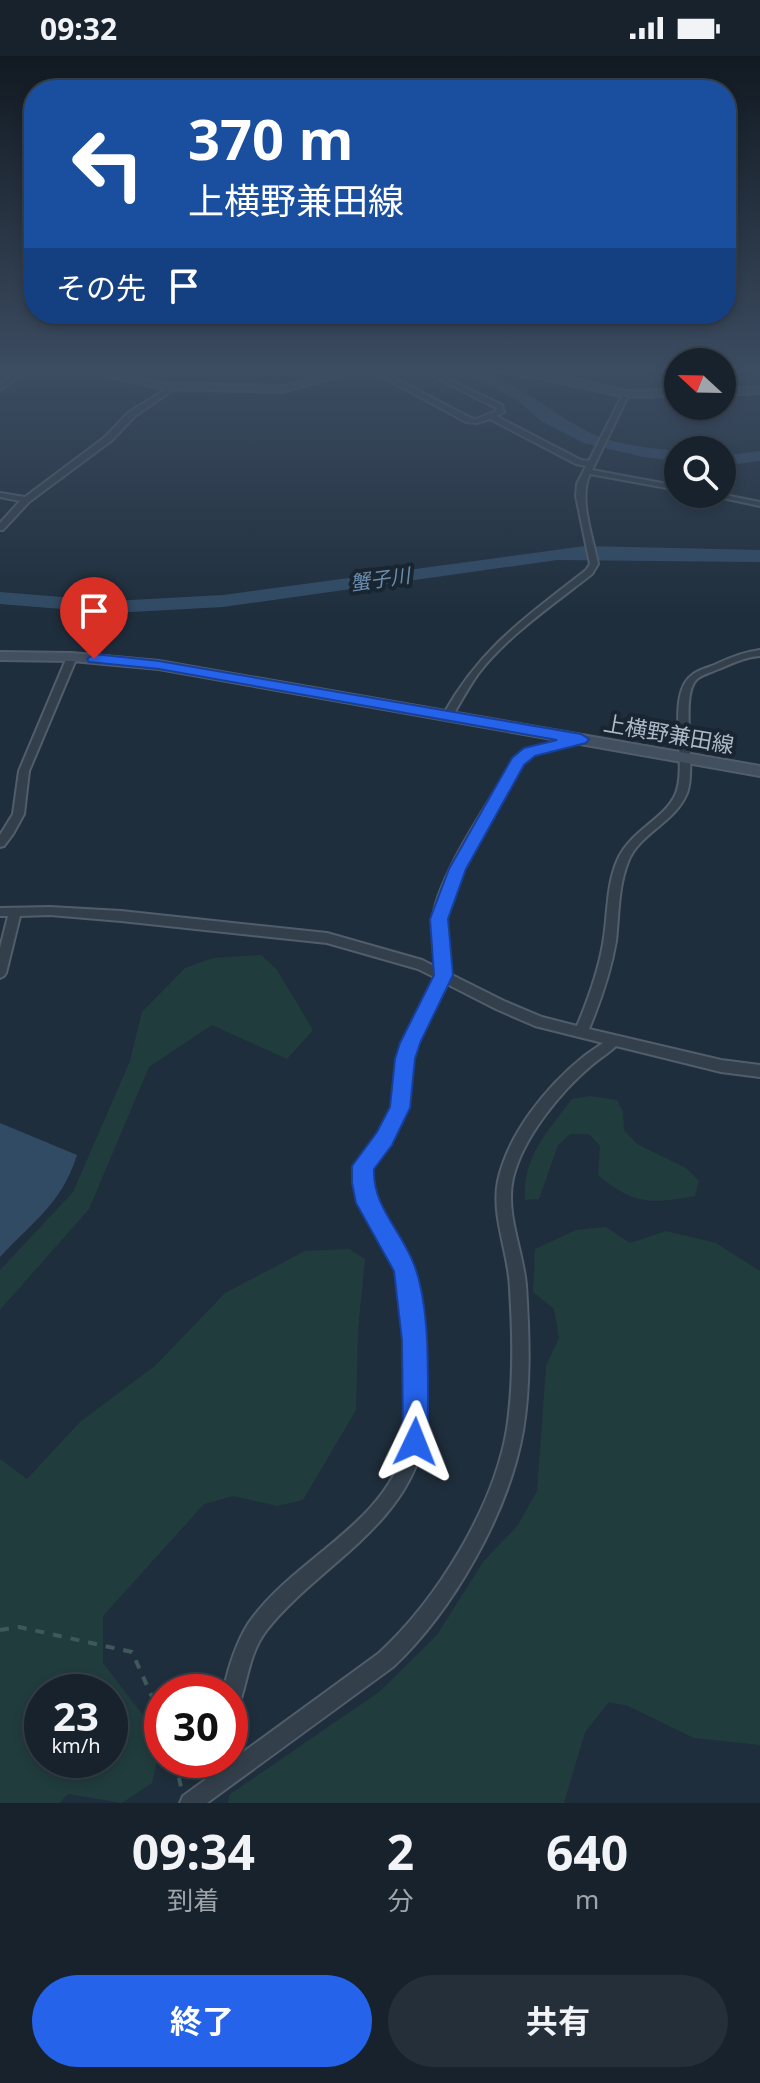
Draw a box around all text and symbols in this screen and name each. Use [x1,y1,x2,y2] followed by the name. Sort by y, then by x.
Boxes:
[40,8,117,49] text: 09:32
[188,100,353,176] text: 370 m
[56,112,160,216] icon: left
[188,176,404,225] text: 上横野兼田線
[162,264,206,308] icon: arrive
[56,267,146,308] text: その先
[664,348,736,420] north arrow
[664,348,736,508] map controls
[664,436,736,508] button: search
[348,561,414,597] water label: 蟹子川
[60,577,128,659] pin
[72,589,116,633] icon: arrive
[601,707,737,759] street label: 上横野兼田線
[373,1400,457,1484] position arrow
[144,1674,248,1778] speed limit sign: 30
[53,1688,99,1743] text: 23
[51,1732,101,1759] text: km/h
[132,1819,255,1884] text: 09:34
[387,1819,414,1884] text: 2
[546,1820,628,1885] text: 640
[575,1881,599,1917] text: m
[167,1882,219,1918] text: 到着
[387,1882,413,1918] text: 分
[32,1975,372,2067] button: 終了
[388,1975,728,2067] button: 共有

